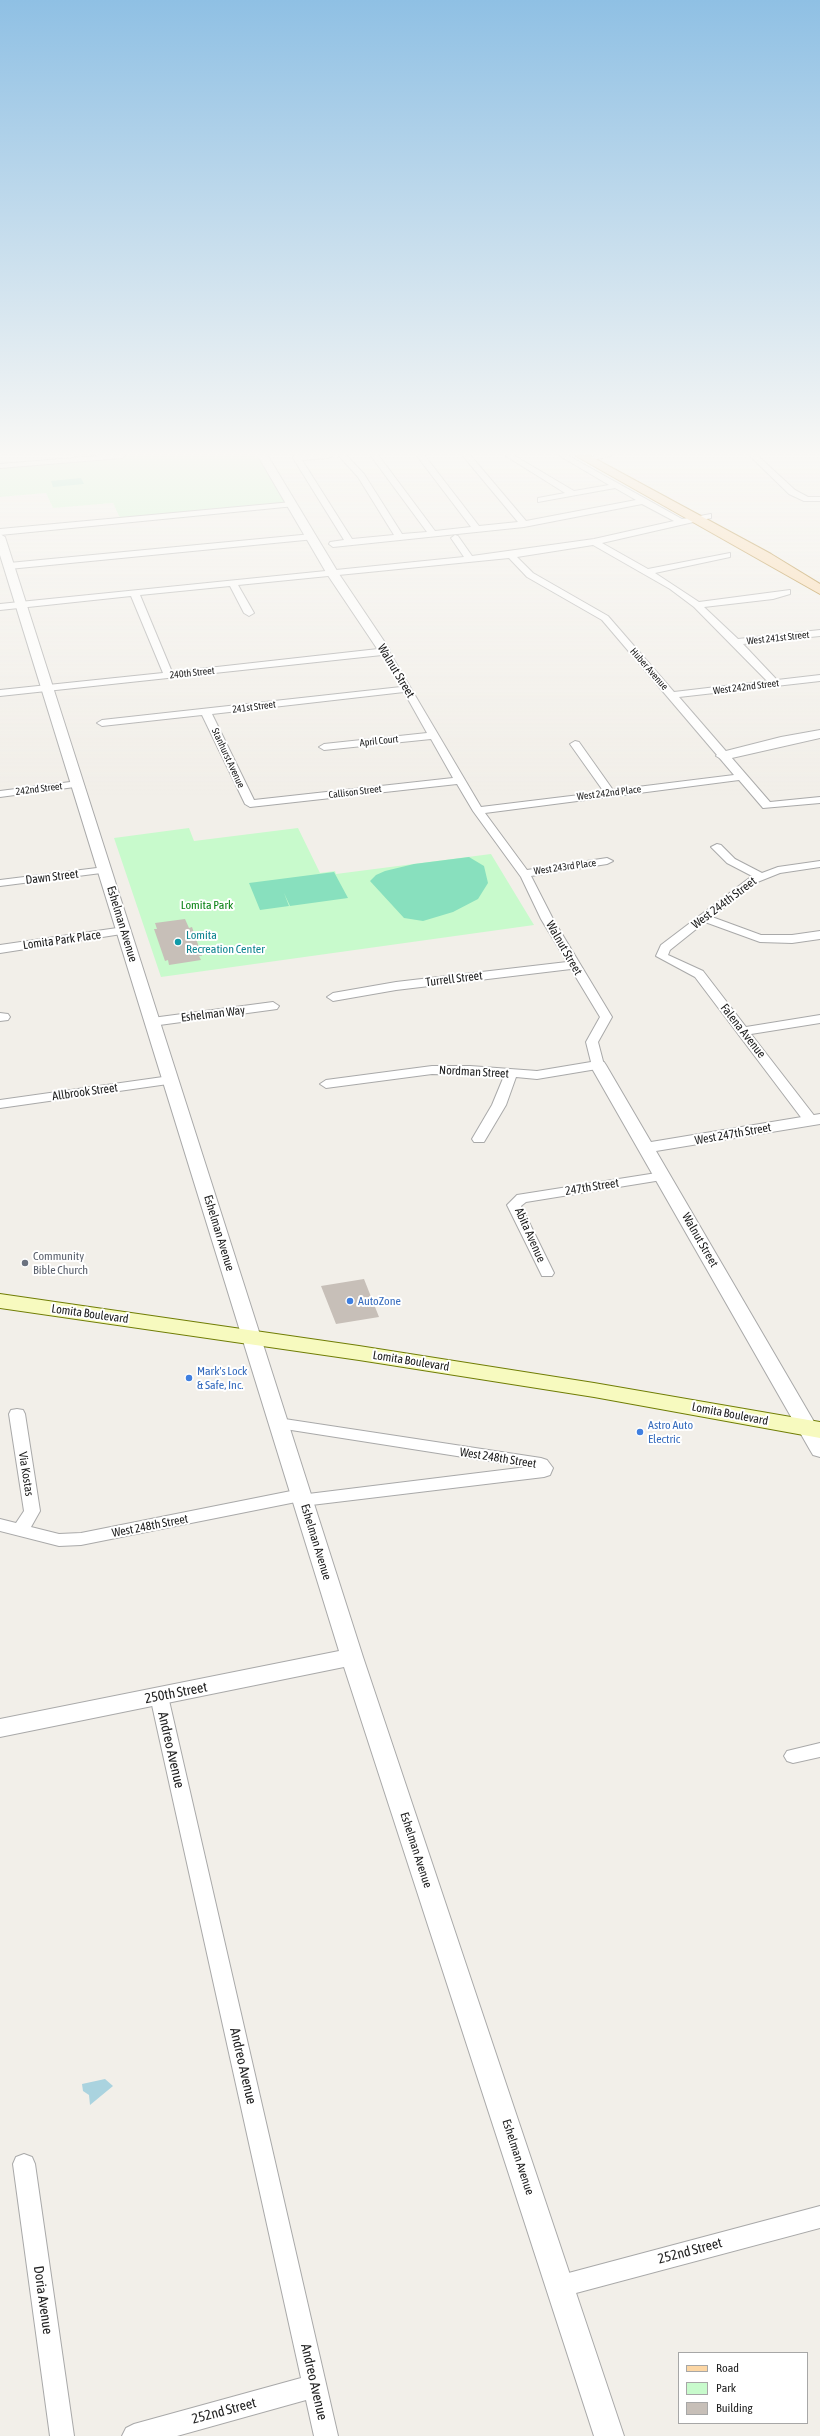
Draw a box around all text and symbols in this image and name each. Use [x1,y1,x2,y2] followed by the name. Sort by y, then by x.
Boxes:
[746,629,810,647] street label: West 241st Street
[374,642,418,700] street label: Walnut Street
[627,645,671,693] street label: Huber Avenue
[169,665,215,681] street label: 240th Street
[712,677,780,697] street label: West 242nd Street
[232,698,276,716] street label: 241st Street
[209,726,247,790] street label: Stanhurst Avenue
[359,733,399,749] street label: April Court
[15,780,63,798] street label: 242nd Street
[328,783,382,801] street label: Callison Street
[576,783,642,803] street label: West 242nd Place
[533,857,597,877] street label: West 243rd Place
[25,867,79,887] street label: Dawn Street
[689,874,759,932] street label: West 244th Street
[104,884,140,964] street label: Eshelman Avenue
[181,898,233,912] park label: Lomita Park
[543,918,585,978] street label: Walnut Street
[22,927,102,953] street label: Lomita Park Place
[186,928,265,956] place label: Lomita Recreation Center
[173,937,183,947] marker: Lomita Recreation Center
[425,968,483,990] street label: Turrell Street
[717,1001,769,1061] street label: Falena Avenue
[180,1003,246,1025] street label: Eshelman Way
[439,1063,509,1081] street label: Nordman Street
[51,1080,119,1104] street label: Allbrook Street
[694,1120,772,1148] street label: West 247th Street
[564,1176,620,1198] street label: 247th Street
[201,1193,237,1273] street label: Eshelman Avenue
[512,1205,548,1265] street label: Abita Avenue
[679,1210,721,1270] street label: Walnut Street
[33,1249,88,1277] place label: Community Bible Church
[20,1258,30,1268] marker: Community Bible Church
[358,1294,401,1308] place label: AutoZone
[345,1296,355,1306] marker: AutoZone
[51,1301,129,1327] street label: Lomita Boulevard
[372,1348,450,1374] street label: Lomita Boulevard
[197,1364,247,1392] place label: Mark's Lock & Safe, Inc.
[184,1373,194,1383] marker: Mark's Lock & Safe, Inc.
[691,1400,769,1428] street label: Lomita Boulevard
[648,1418,693,1446] place label: Astro Auto Electric
[635,1427,645,1437] marker: Astro Auto Electric
[459,1445,537,1471] street label: West 248th Street
[15,1451,37,1497] street label: Via Kostas
[298,1502,334,1582] street label: Eshelman Avenue
[111,1512,189,1540] street label: West 248th Street
[143,1679,209,1707] street label: 250th Street
[154,1710,188,1790] street label: Andreo Avenue
[397,1810,435,1890] street label: Eshelman Avenue
[226,2026,260,2106] street label: Andreo Avenue
[499,2117,537,2197] street label: Eshelman Avenue
[656,2234,724,2268] street label: 252nd Street
[30,2265,56,2335] street label: Doria Avenue
[297,2342,331,2422] street label: Andreo Avenue
[678,2352,808,2424] legend
[716,2361,739,2375] text: Road
[716,2381,736,2395] text: Park
[190,2394,258,2428] street label: 252nd Street
[716,2401,753,2415] text: Building

